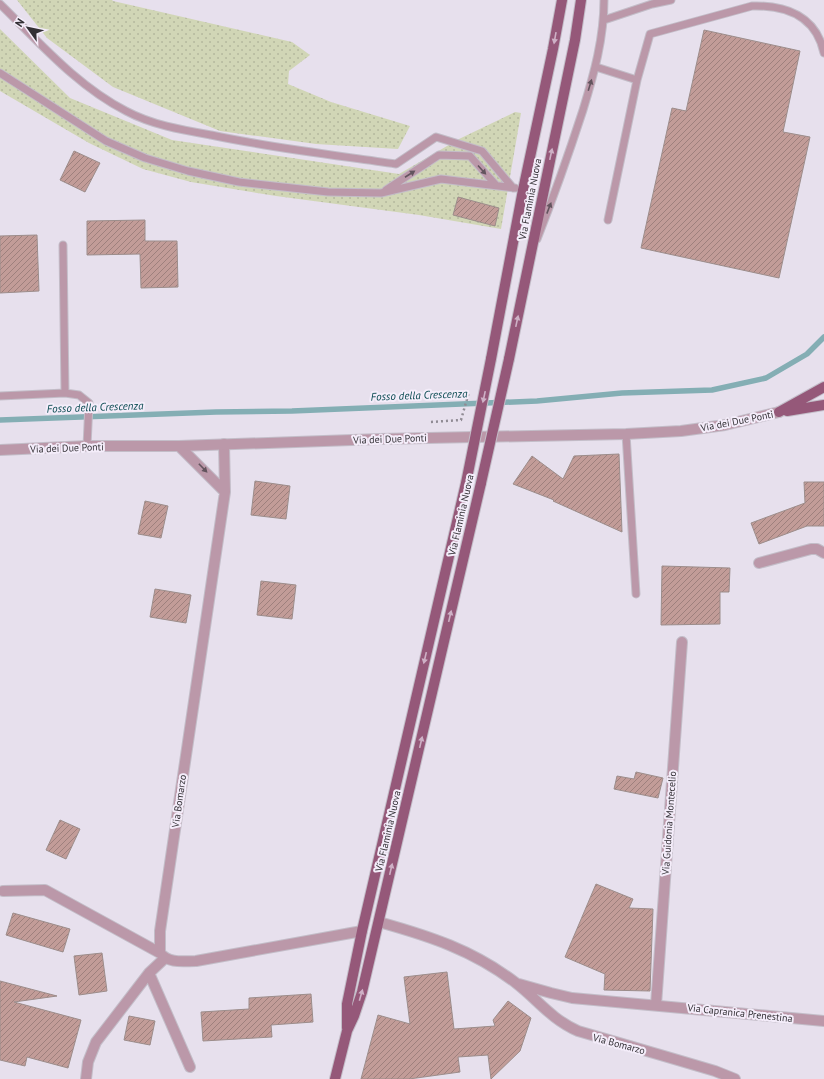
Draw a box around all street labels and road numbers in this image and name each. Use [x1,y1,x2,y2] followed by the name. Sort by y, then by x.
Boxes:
[516,157,544,242] street label: Via Flaminia Nuova
[699,408,774,435] street label: Via dei Due Ponti
[352,431,427,447] street label: Via dei Due Ponti
[29,440,104,456] street label: Via dei Due Ponti
[445,473,477,558] street label: Via Flaminia Nuova
[659,771,679,876] street label: Via Guidonia Montecelio
[169,774,189,829] street label: Via Bomarzo
[372,789,404,874] street label: Via Flaminia Nuova
[686,1001,793,1025] street label: Via Capranica Prenestina
[591,1031,646,1057] street label: Via Bomarzo

